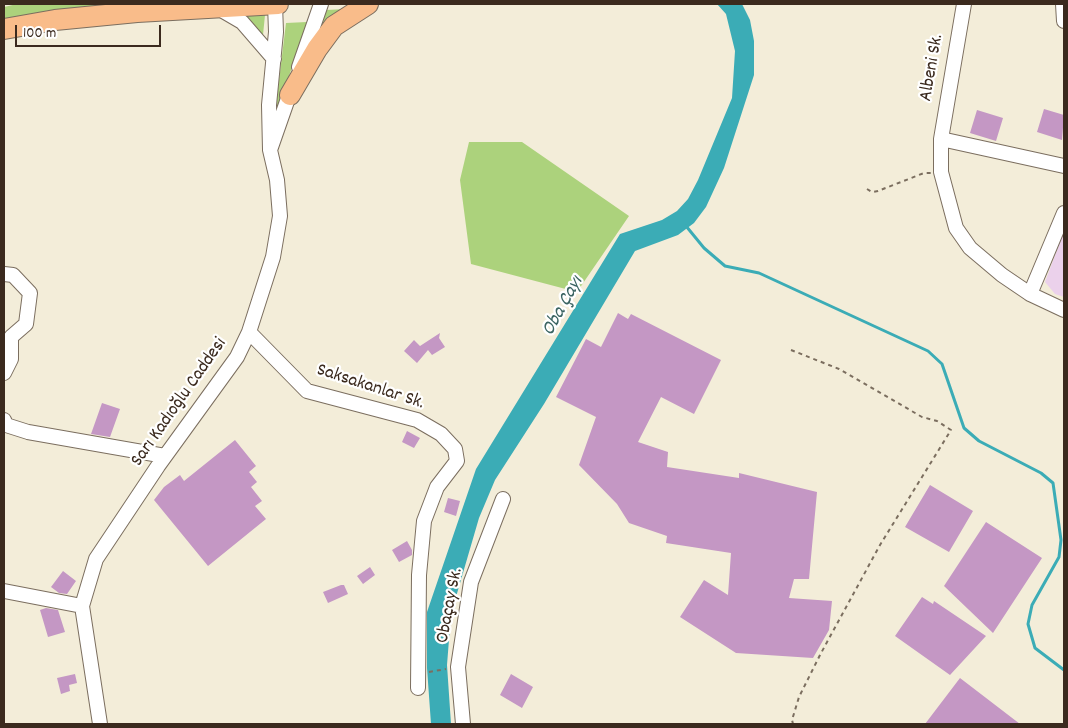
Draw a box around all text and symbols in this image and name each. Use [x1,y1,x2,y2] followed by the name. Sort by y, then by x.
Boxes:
[18,15,164,47] scale bar
[23,23,56,45] text: 100 m
[916,33,950,103] street label: Albeni Sk.
[538,273,590,341] water label: Oba Çayı
[127,334,233,472] street label: Sarı Kadıoğlu Caddesi
[313,360,427,416] street label: Saksakanlar Sk.
[433,567,469,645] street label: Obaçay Sk.

